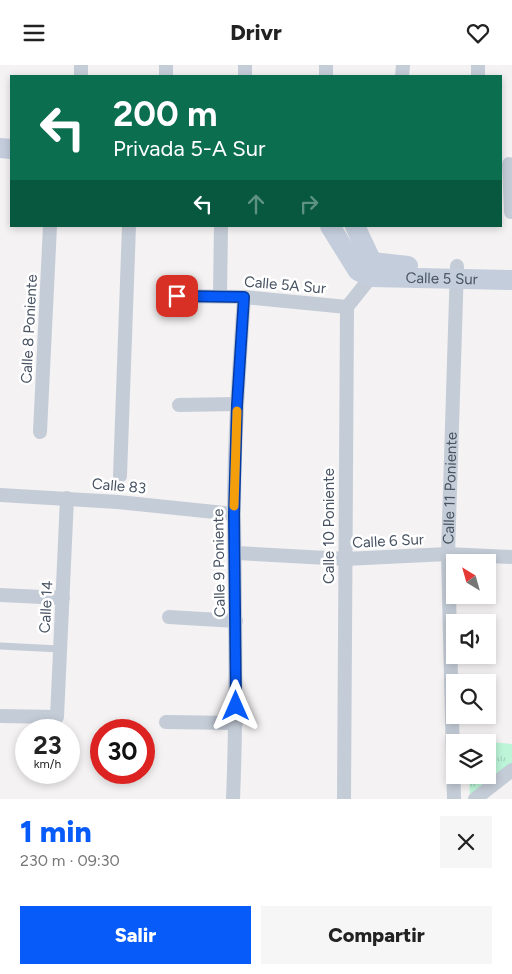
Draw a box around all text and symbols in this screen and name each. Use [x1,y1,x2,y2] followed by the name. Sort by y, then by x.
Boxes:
[20,19,48,47] icon: menu
[230,19,282,46] text: Drivr
[464,19,492,47] icon: heart
[113,93,217,135] text: 200 m
[30,95,95,160] icon: left
[113,135,266,162] text: Privada 5-A Sur
[189,190,217,218] icon: left
[242,190,270,218] icon: ahead
[295,190,323,218] icon: right
[405,269,478,288] street label: Calle 5 Sur
[243,272,327,298] street label: Calle 5A Sur
[17,274,41,384] street label: Calle 8 Poniente
[156,275,198,317] pin
[163,282,191,310] icon: arrive
[439,432,461,545] street label: Calle 11 Poniente
[320,468,338,584] street label: Calle 10 Poniente
[91,475,147,497] street label: Calle 83
[209,509,229,617] street label: Calle 9 Poniente
[352,530,424,552] street label: Calle 6 Sur
[446,554,496,604] north arrow
[446,554,496,784] map controls
[36,580,56,634] street label: Calle 14
[446,614,496,664] button: sound
[446,674,496,724] button: search
[209,679,261,731] position arrow
[90,719,155,784] speed limit sign: 30
[33,730,62,760] text: 23
[446,734,496,784] button: layers
[34,757,61,771] text: km/h
[20,813,92,850] text: 1 min
[440,816,492,868] button: close
[20,851,120,870] text: 230 m · 09:30
[20,906,251,964] button: Salir
[261,906,492,964] button: Compartir

